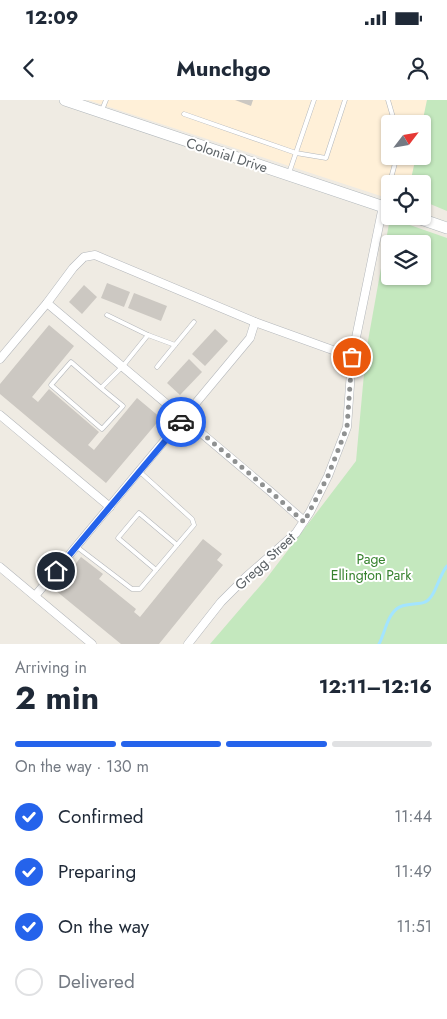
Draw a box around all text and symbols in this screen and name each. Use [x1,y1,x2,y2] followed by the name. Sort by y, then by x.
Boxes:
[25,4,79,31] text: 12:09
[176,52,271,84] text: Munchgo
[15,54,43,82] icon: back
[404,54,432,82] icon: person
[381,115,431,165] north arrow
[381,115,431,285] map controls
[184,132,270,178] street label: Colonial Drive
[381,175,431,225] button: locate
[381,235,431,285] button: layers
[331,336,373,378] pin
[338,343,366,371] icon: bag
[156,397,206,447] courier
[167,408,195,436] icon: car
[230,527,300,594] street label: Gregg Street
[331,549,412,585] park label: Page Ellington Park
[35,550,77,592] pin
[42,557,70,585] icon: home
[15,656,87,679] text: Arriving in
[319,673,432,700] text: 12:11–12:16
[15,675,99,721] text: 2 min
[15,755,149,778] text: On the way · 130 m
[15,803,43,831] icon: check
[58,803,144,830] text: Confirmed
[394,805,432,828] text: 11:44
[15,858,43,886] icon: check
[58,858,136,885] text: Preparing
[394,860,432,883] text: 11:49
[15,913,43,941] icon: check
[58,913,149,940] text: On the way
[397,915,432,938] text: 11:51
[58,968,135,995] text: Delivered

